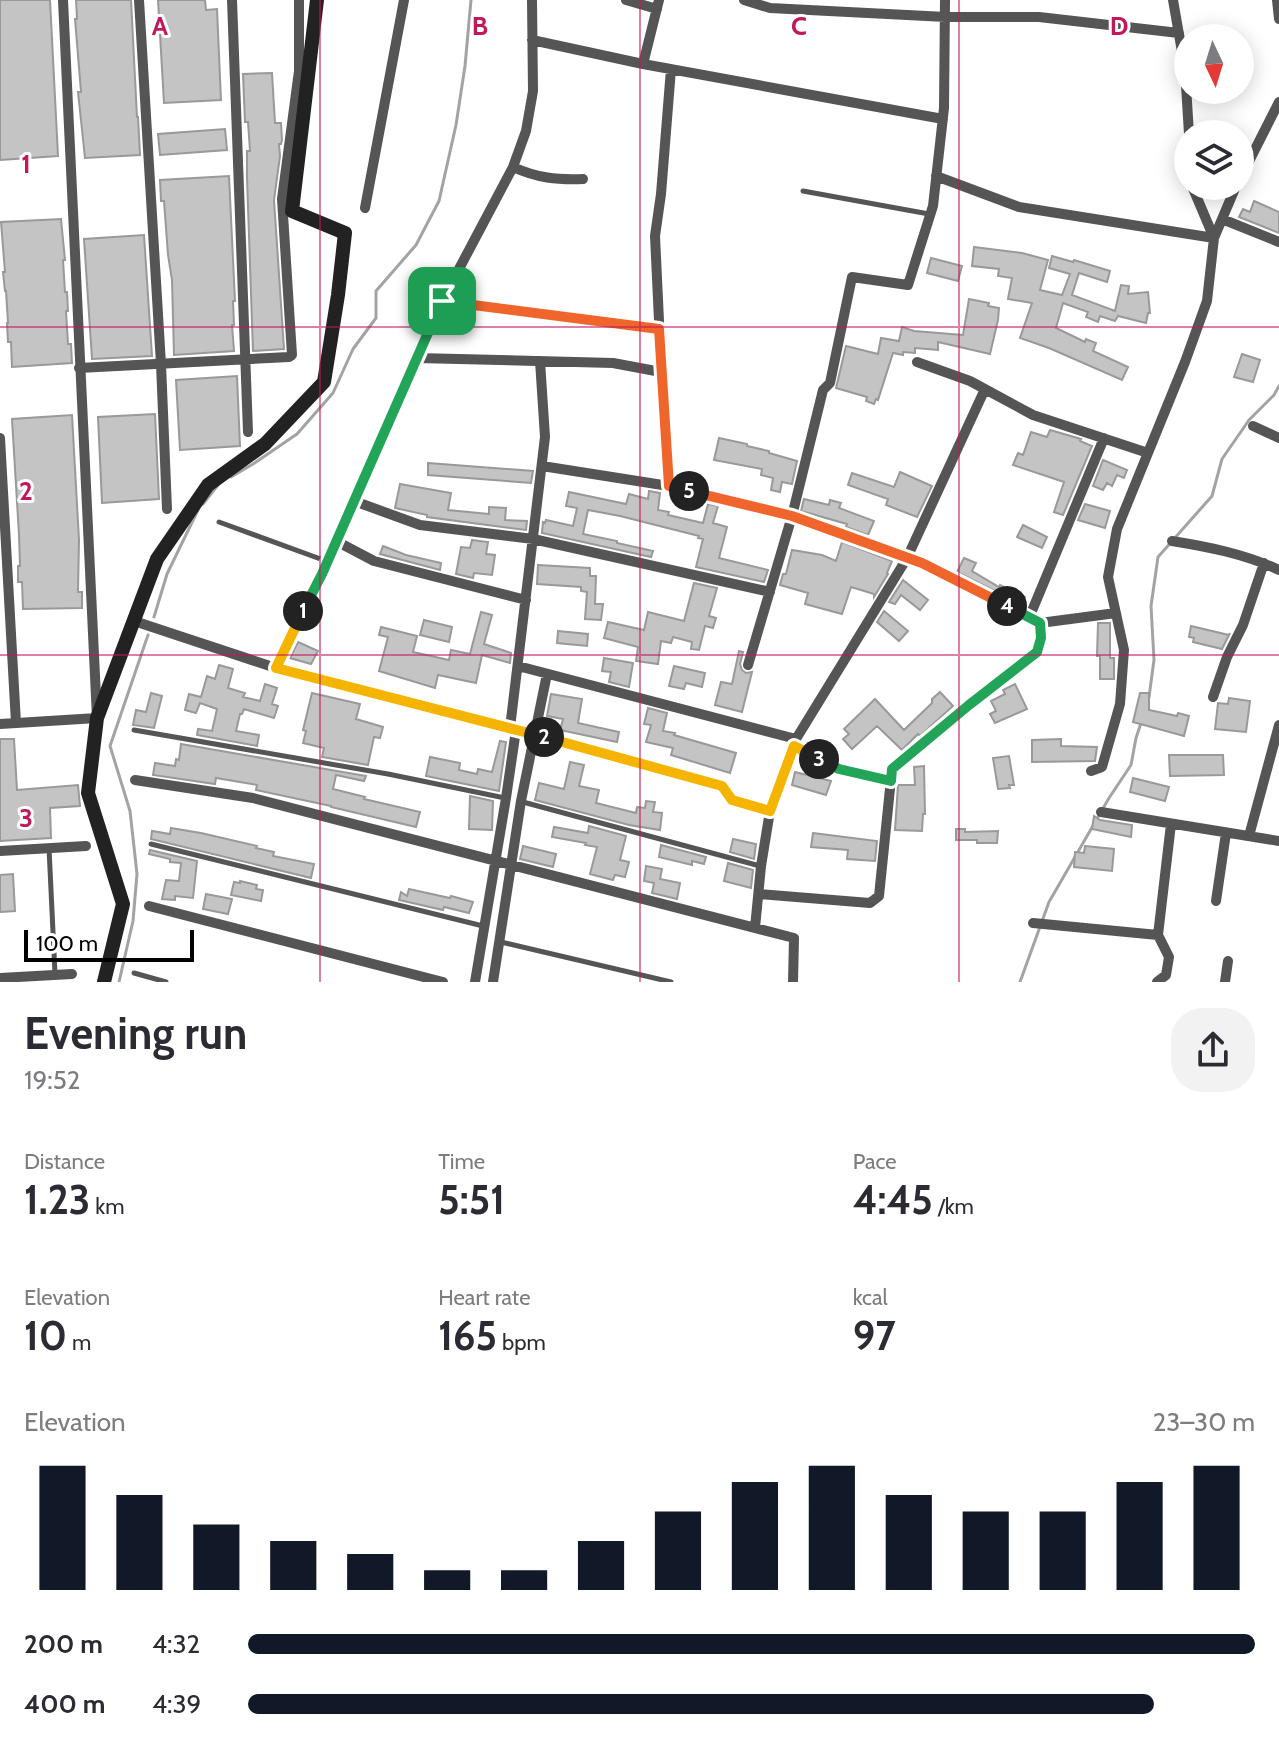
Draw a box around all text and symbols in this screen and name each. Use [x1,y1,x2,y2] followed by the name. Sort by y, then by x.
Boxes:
[152,10,169,42] text: A
[472,10,488,42] text: B
[791,10,807,42] text: C
[1110,10,1128,42] text: D
[1174,24,1254,104] north arrow
[1174,24,1254,200] map controls
[1174,120,1254,200] button: layers
[21,148,31,180] text: 1
[408,267,476,335] pin
[420,279,464,323] icon: arrive
[669,471,709,511] pin: 5
[19,475,33,507] text: 2
[683,477,695,504] text: 5
[987,586,1027,626] pin: 4
[283,591,323,631] pin: 1
[1000,592,1014,619] text: 4
[299,597,307,624] text: 1
[524,717,564,757] pin: 2
[538,723,550,750] text: 2
[799,739,839,779] pin: 3
[813,745,825,772] text: 3
[19,802,33,834] text: 3
[24,926,194,962] scale bar
[36,930,98,957] text: 100 m
[24,1007,247,1060] text: Evening run
[1171,1008,1255,1092] button: share
[24,1064,80,1096] text: 19:52
[24,1148,105,1175] text: Distance
[438,1148,485,1175] text: Time
[853,1148,897,1175] text: Pace
[24,1175,90,1224] text: 1.23
[438,1175,505,1224] text: 5:51
[853,1175,933,1224] text: 4:45
[90,1193,124,1220] text: km
[933,1193,974,1220] text: /km
[24,1284,110,1311] text: Elevation
[438,1284,530,1311] text: Heart rate
[853,1284,888,1311] text: kcal
[24,1311,67,1360] text: 10
[438,1311,497,1360] text: 165
[853,1311,896,1360] text: 97
[67,1329,91,1356] text: m
[497,1329,546,1356] text: bpm
[24,1406,126,1438] text: Elevation
[1153,1406,1255,1438] text: 23–30 m
[24,1628,103,1660] text: 200 m
[152,1628,200,1660] text: 4:32
[24,1688,105,1720] text: 400 m
[152,1688,201,1720] text: 4:39

